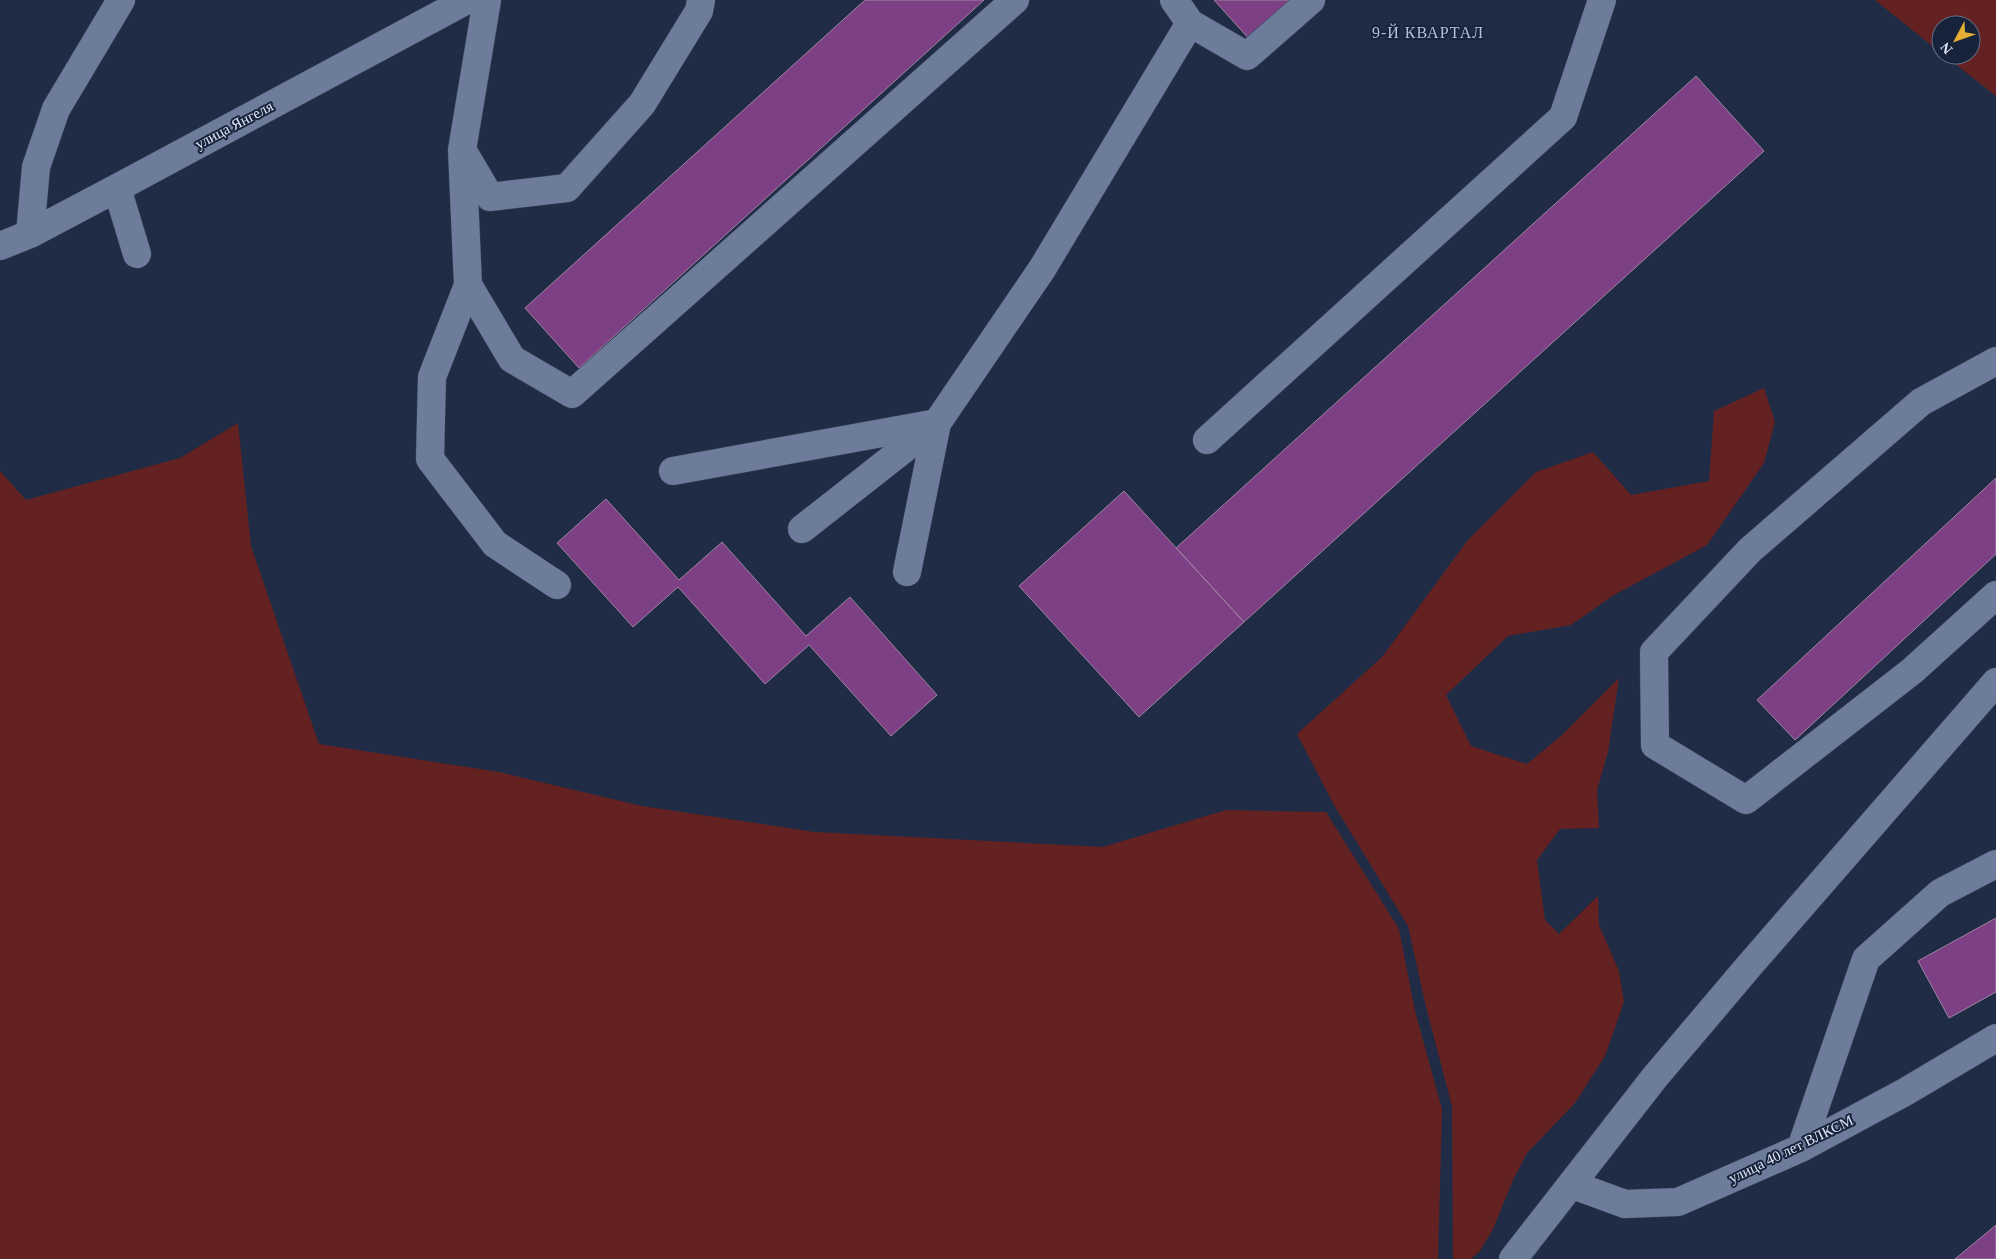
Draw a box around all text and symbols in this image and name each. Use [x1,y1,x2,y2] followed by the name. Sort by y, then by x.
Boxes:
[1931,15,1981,65] north arrow
[1372,23,1484,41] district label: 9-Й КВАРТАЛ
[1938,39,1956,57] text: N
[192,98,276,152] street label: улица Янгеля
[1726,1112,1856,1186] street label: улица 40 лет ВЛКСМ

